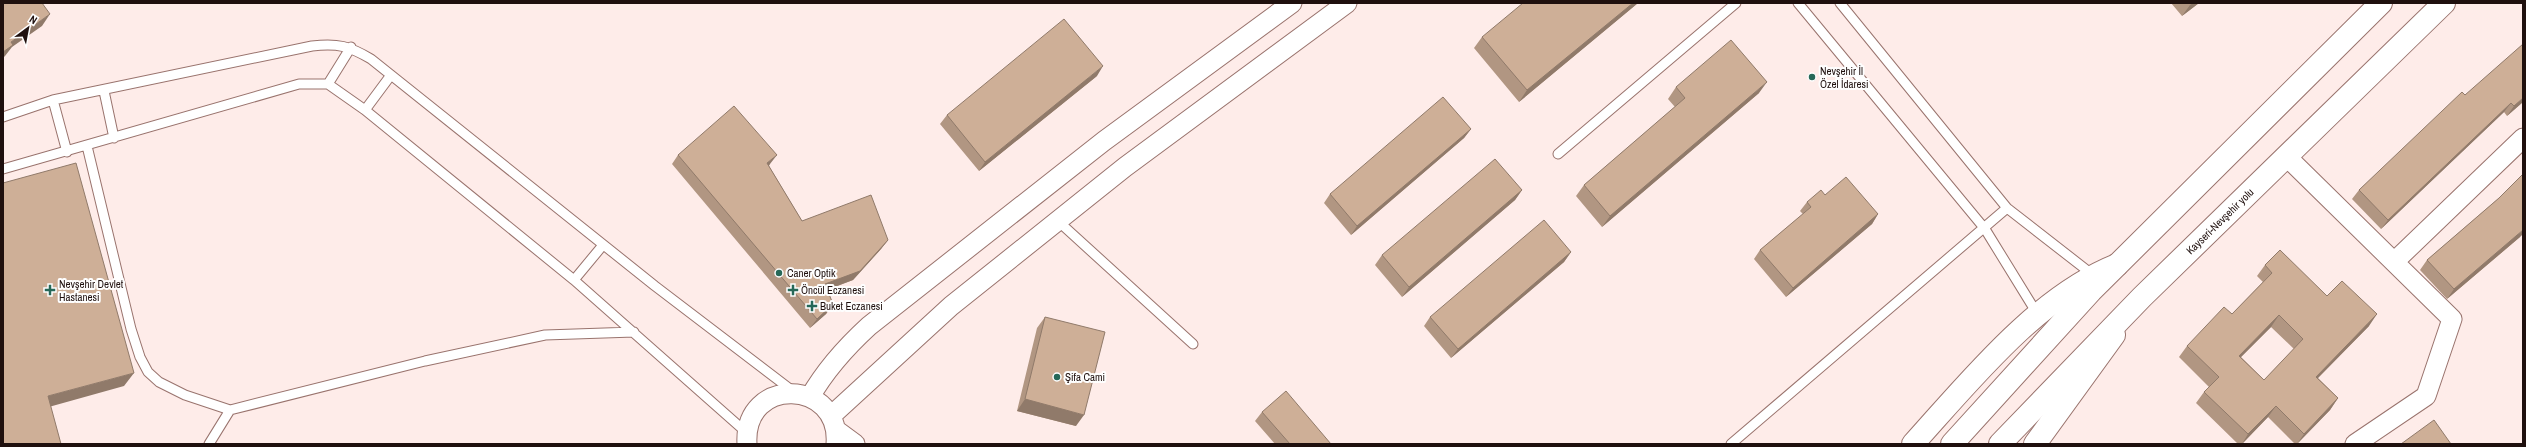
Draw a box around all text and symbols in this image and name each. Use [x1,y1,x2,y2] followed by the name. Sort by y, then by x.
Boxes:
[8,8,48,48] north arrow
[27,12,40,27] text: N
[1820,64,1869,91] place label: Nevşehir İl Özel İdaresi
[1807,72,1817,82] marker: Nevşehir İl Özel İdaresi
[2183,185,2257,257] street label: Kayseri-Nevşehir yolu
[787,266,836,280] place label: Caner Optik
[774,268,784,278] marker: Caner Optik
[59,277,124,304] place label: Nevşehir Devlet Hastanesi
[801,283,864,297] place label: Öncül Eczanesi
[44,284,56,296] marker: Nevşehir Devlet Hastanesi
[788,285,798,295] marker: Öncül Eczanesi
[820,299,883,313] place label: Buket Eczanesi
[807,301,817,311] marker: Buket Eczanesi
[1065,370,1105,384] place label: Şifa Cami
[1052,372,1062,382] marker: Şifa Cami

